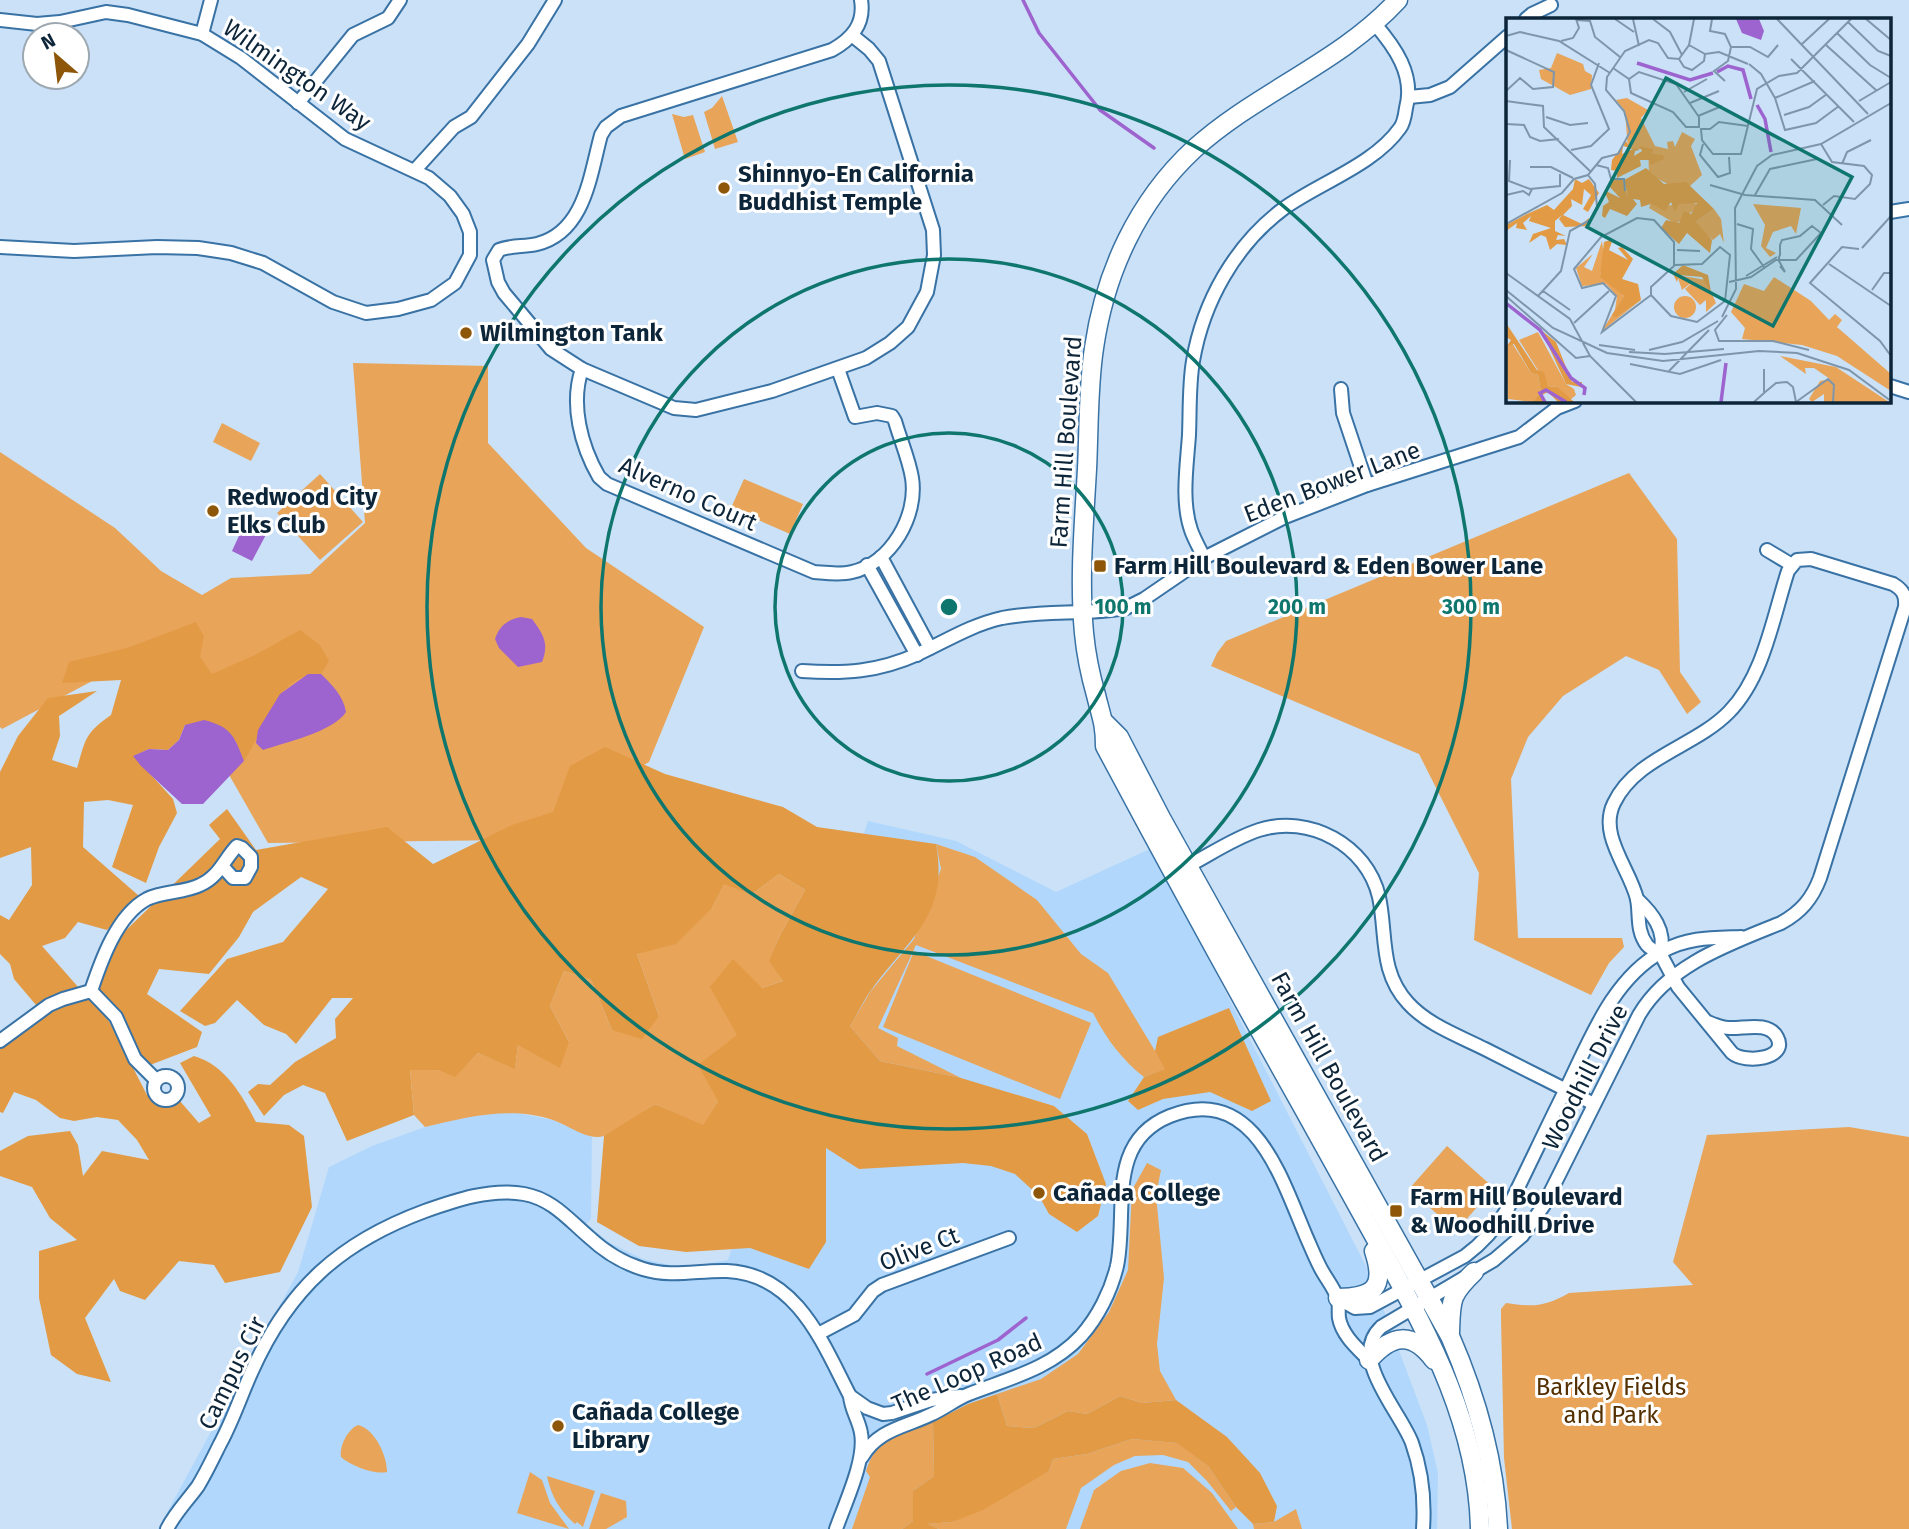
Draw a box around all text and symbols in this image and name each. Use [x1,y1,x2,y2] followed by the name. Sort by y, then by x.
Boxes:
[218,14,376,136] street label: Wilmington Way
[1506,18,1892,402] inset map
[21,21,91,91] north arrow
[37,28,59,55] text: N
[738,160,974,216] place label: Shinnyo-En California Buddhist Temple
[716,180,732,196] marker: Shinnyo-En California Buddhist Temple
[480,319,663,347] place label: Wilmington Tank
[458,325,474,341] marker: Wilmington Tank
[1045,335,1087,549] street label: Farm Hill Boulevard
[1240,435,1424,529] street label: Eden Bower Lane
[615,451,762,537] street label: Alverno Court
[227,483,378,539] place label: Redwood City Elks Club
[205,503,221,519] marker: Redwood City Elks Club
[1114,552,1543,580] place label: Farm Hill Boulevard & Eden Bower Lane
[1092,558,1108,574] marker: Farm Hill Boulevard & Eden Bower Lane
[1094,594,1152,620] text: 100 m
[1268,594,1326,620] text: 200 m
[1441,594,1500,620] text: 300 m
[937,595,961,619] centre of rings
[1265,967,1393,1167] street label: Farm Hill Boulevard
[1536,1000,1634,1154] street label: Woodhill Drive
[1053,1179,1221,1207] place label: Cañada College
[1410,1183,1623,1239] place label: Farm Hill Boulevard & Woodhill Drive
[1031,1185,1047,1201] marker: Cañada College
[1388,1203,1404,1219] marker: Farm Hill Boulevard & Woodhill Drive
[875,1221,963,1277] street label: Olive Ct
[193,1311,272,1434] street label: Campus Cir
[888,1327,1046,1419] street label: The Loop Road
[1536,1373,1686,1429] park label: Barkley Fields and Park
[572,1398,740,1454] place label: Cañada College Library
[550,1418,566,1434] marker: Cañada College Library

